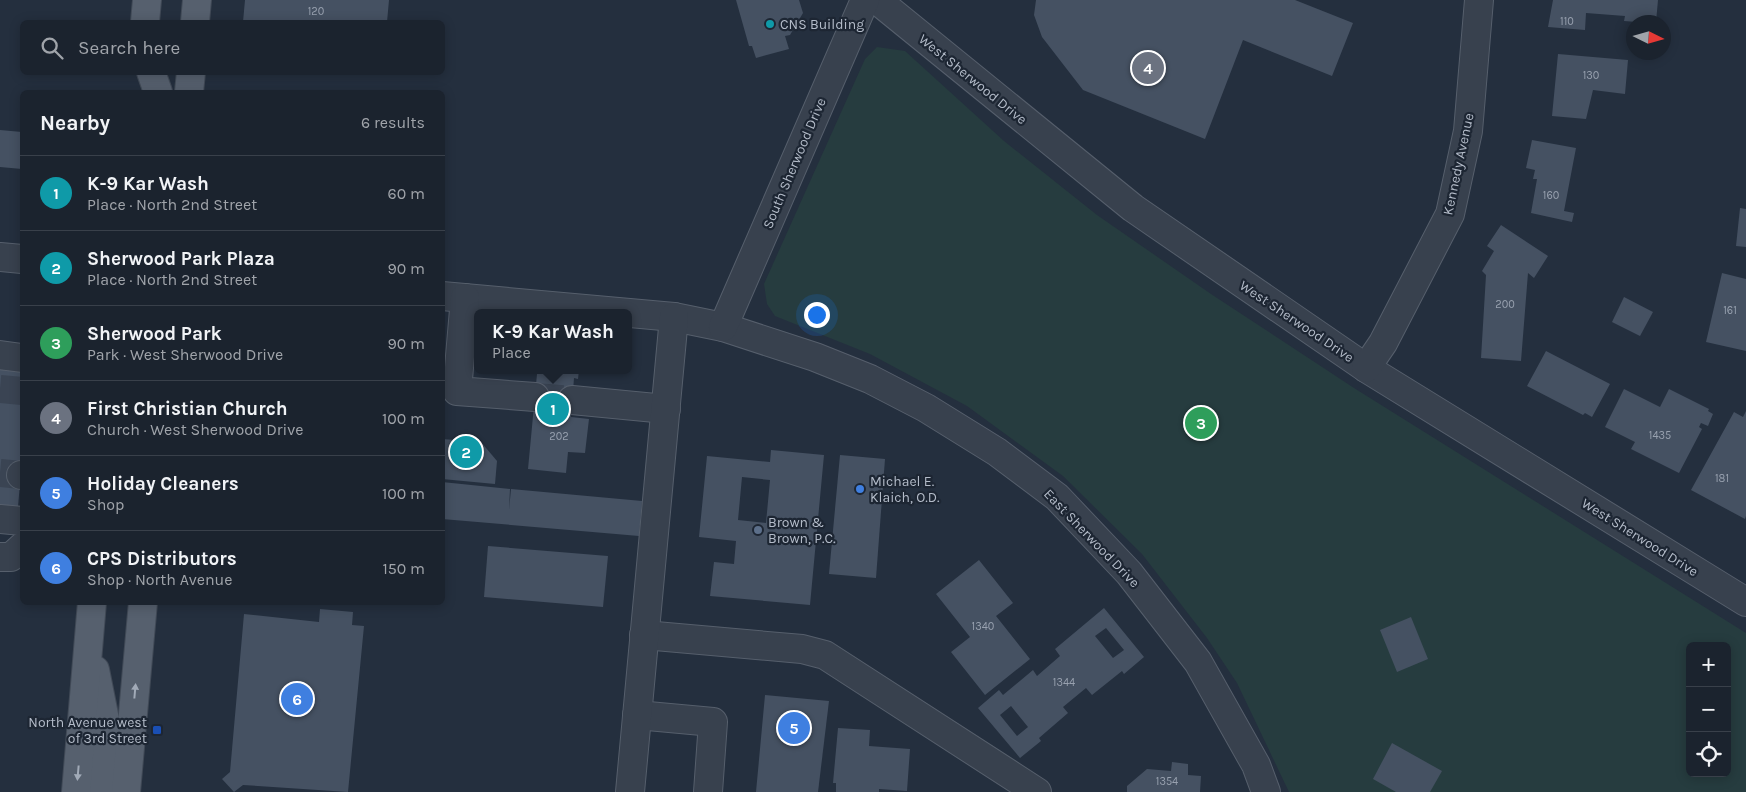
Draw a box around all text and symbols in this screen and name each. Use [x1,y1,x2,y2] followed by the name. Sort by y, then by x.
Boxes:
[308,5,324,18] house number: 120
[1560,15,1574,28] house number: 110
[1626,15,1671,60] north arrow
[780,16,864,33] place label: CNS Building
[764,18,776,30] marker: CNS Building
[20,20,445,75] search box
[915,31,1030,128] street label: West Sherwood Drive
[38,34,66,62] icon: search
[78,37,180,59] text: Search here
[1132,49,1164,87] pin: 4
[1583,69,1599,82] house number: 130
[759,95,830,231] street label: South Sherwood Drive
[40,111,110,135] text: Nearby
[1439,111,1478,217] street label: Kennedy Avenue
[361,113,425,132] text: 6 results
[87,173,209,195] text: K-9 Kar Wash
[53,184,59,203] text: 1
[388,184,425,203] text: 60 m
[1543,189,1559,202] house number: 160
[87,195,257,214] text: Place · North 2nd Street
[87,248,275,270] text: Sherwood Park Plaza
[51,259,61,278] text: 2
[387,259,425,278] text: 90 m
[87,270,257,289] text: Place · North 2nd Street
[1236,277,1357,366] street label: West Sherwood Drive
[1495,298,1515,311] house number: 200
[804,302,830,328] your location
[1723,304,1737,317] house number: 161
[474,309,632,374] popup
[492,321,614,343] text: K-9 Kar Wash
[87,323,222,345] text: Sherwood Park
[51,334,61,353] text: 3
[387,334,425,353] text: 90 m
[492,343,531,362] text: Place
[87,345,283,364] text: Park · West Sherwood Drive
[537,390,569,428] pin: 1
[87,398,288,420] text: First Christian Church
[1185,404,1217,442] pin: 3
[51,409,61,428] text: 4
[382,409,425,428] text: 100 m
[87,420,304,439] text: Church · West Sherwood Drive
[1649,429,1671,442] house number: 1435
[549,430,569,443] house number: 202
[450,433,482,471] pin: 2
[1715,472,1729,485] house number: 181
[87,473,239,495] text: Holiday Cleaners
[870,473,940,506] place label: Michael E. Klaich, O.D.
[854,483,866,495] marker: Michael E. Klaich, O.D.
[51,484,61,503] text: 5
[382,484,425,503] text: 100 m
[1040,486,1143,591] street label: East Sherwood Drive
[87,495,124,514] text: Shop
[1578,495,1701,580] street label: West Sherwood Drive
[768,514,836,547] place label: Brown & Brown, P.C.
[752,524,764,536] marker: Brown & Brown, P.C.
[87,548,237,570] text: CPS Distributors
[51,559,61,578] text: 6
[382,559,425,578] text: 150 m
[87,570,232,589] text: Shop · North Avenue
[972,620,994,633] house number: 1340
[1686,642,1731,777] map controls
[1686,642,1731,687] button: +
[1053,676,1075,689] house number: 1344
[281,680,313,718] pin: 6
[131,683,139,699] one-way arrow
[1686,687,1731,732] button: −
[778,709,810,747] pin: 5
[28,714,147,747] place label: North Avenue west of 3rd Street
[151,724,163,736] marker: North Avenue west of 3rd Street
[1686,732,1731,777] button: locate
[73,765,81,781] one-way arrow
[1156,775,1178,788] house number: 1354

